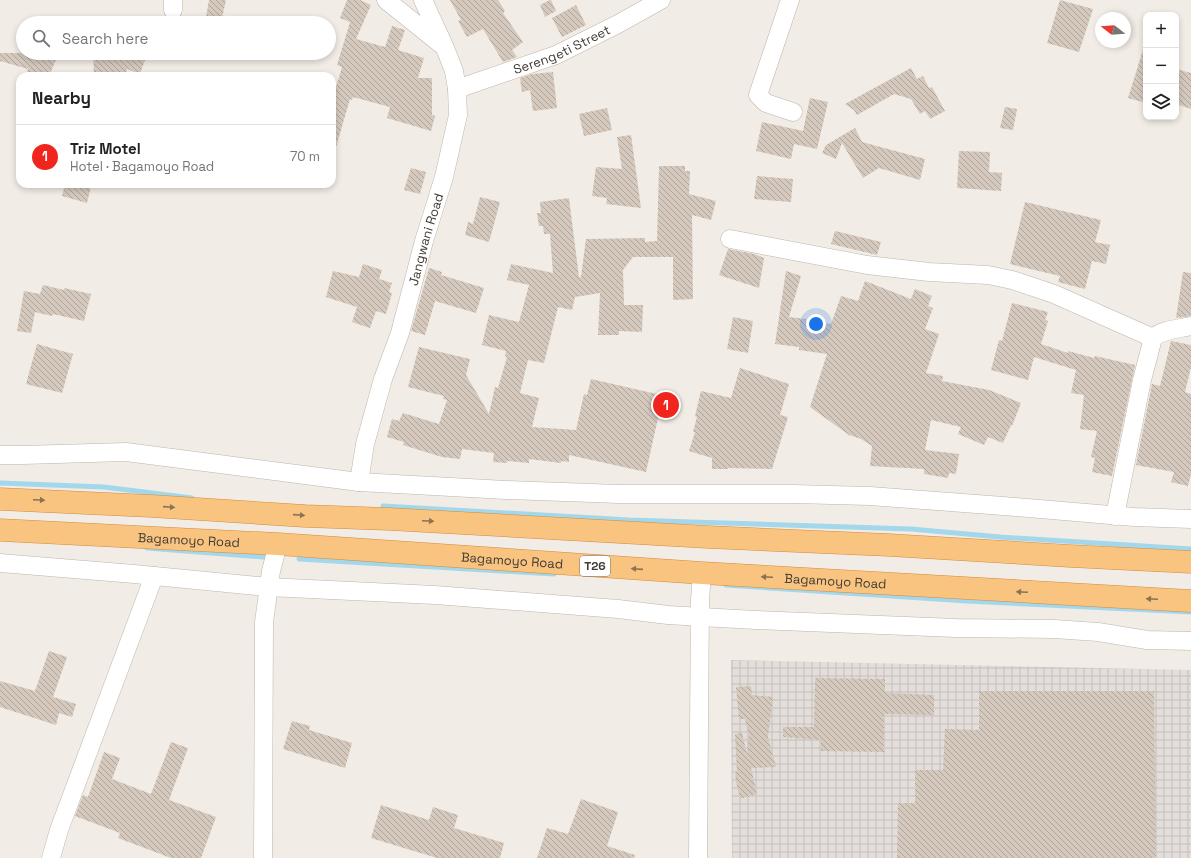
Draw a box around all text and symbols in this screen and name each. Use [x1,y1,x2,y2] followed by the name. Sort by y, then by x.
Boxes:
[1095,12,1131,48] north arrow
[1143,12,1179,120] map controls
[1143,12,1179,48] button: +
[16,16,336,60] search box
[511,21,613,78] street label: Serengeti Street
[30,27,52,49] icon: search
[62,29,148,48] text: Search here
[1143,48,1179,84] button: −
[1143,84,1179,120] button: layers
[32,87,91,109] text: Nearby
[70,139,141,158] text: Triz Motel
[42,148,48,165] text: 1
[290,148,320,165] text: 70 m
[70,158,214,175] text: Hotel · Bagamoyo Road
[404,191,447,287] street label: Jangwani Road
[806,314,826,334] your location
[653,390,679,420] pin: 1
[33,497,45,504] one-way arrow
[163,503,175,510] one-way arrow
[292,512,305,519] one-way arrow
[422,517,434,524] one-way arrow
[137,528,240,551] street label: Bagamoyo Road
[460,548,564,572] street label: Bagamoyo Road
[580,556,610,576] road number: T26
[631,565,643,572] one-way arrow
[784,569,887,592] street label: Bagamoyo Road
[761,573,773,580] one-way arrow
[1016,588,1028,595] one-way arrow
[1146,596,1158,603] one-way arrow

